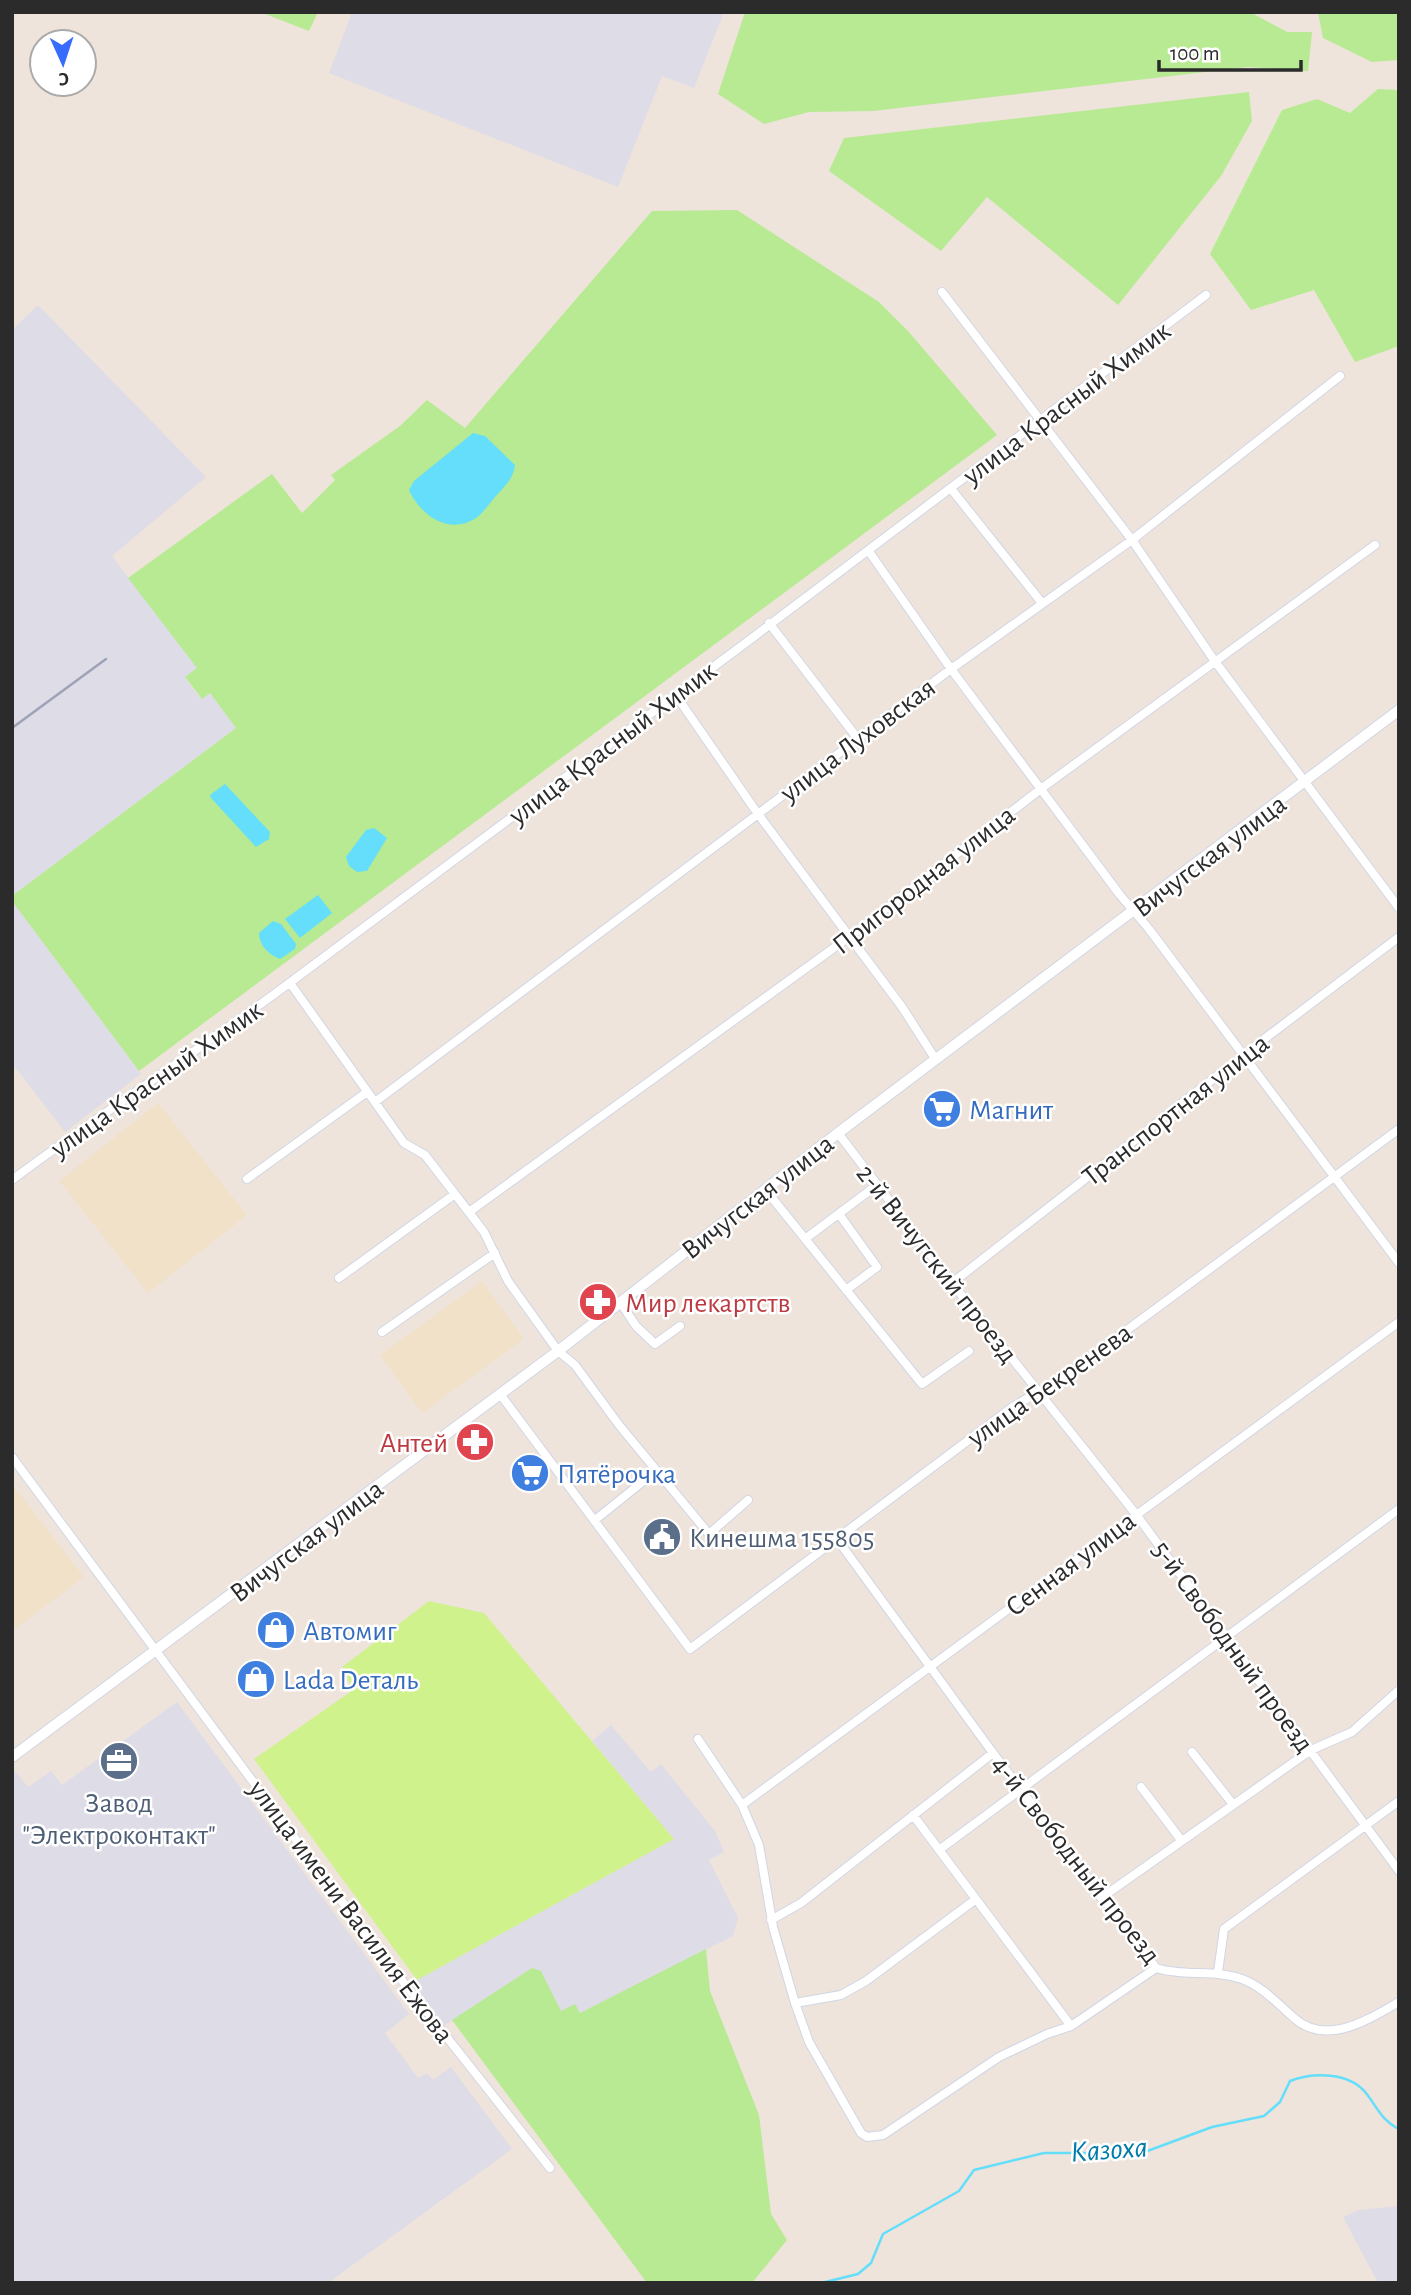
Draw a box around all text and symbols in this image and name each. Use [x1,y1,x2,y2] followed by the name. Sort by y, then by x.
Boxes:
[28,28,98,98] north arrow
[1159,28,1301,72] scale bar
[1170,43,1220,64] text: 100 m
[58,69,70,88] text: С
[957,317,1176,491] street label: улица Красный Химик
[503,657,722,831] street label: улица Красный Химик
[775,673,941,808] street label: улица Луховская
[1128,790,1292,923] street label: Вичугская улица
[828,801,1021,960] street label: Пригородная улица
[45,996,268,1164] street label: улица Красный Химик
[1078,1029,1275,1192] street label: Транспортная улица
[921,1088,963,1130] supermarket icon: Магнит
[969,1097,1054,1125] place label: Магнит
[677,1130,840,1265] street label: Вичугская улица
[850,1160,1022,1369] street label: 2-й Вичугский проезд
[577,1281,619,1323] pharmacy icon: Мир лекартств
[625,1290,791,1318] place label: Мир лекартств
[962,1319,1138,1453] street label: улица Бекренева
[454,1421,496,1463] pharmacy icon: Антей
[380,1430,448,1458] place label: Антей
[509,1452,551,1494] supermarket icon: Пятёрочка
[557,1461,676,1489] place label: Пятёрочка
[225,1475,389,1608] street label: Вичугская улица
[1001,1507,1142,1622] street label: Сенная улица
[641,1516,683,1558] public building icon: Кинешма 155805
[689,1525,874,1553] place label: Кинешма 155805
[1146,1536,1318,1758] street label: 5-й Свободный проезд
[255,1609,297,1651] shop icon: Автомиг
[303,1618,397,1646] place label: Автомиг
[235,1658,277,1700] shop icon: Lada Dеталь
[283,1667,418,1695] place label: Lada Dеталь
[98,1740,140,1782] office icon: Завод "Электроконтакт"
[986,1751,1165,1970] street label: 4-й Свободный проезд
[242,1775,458,2049] street label: улица имени Василия Ежова
[22,1790,216,1850] place label: Завод "Электроконтакт"
[1070,2132,1149,2168] water label: Казоха

